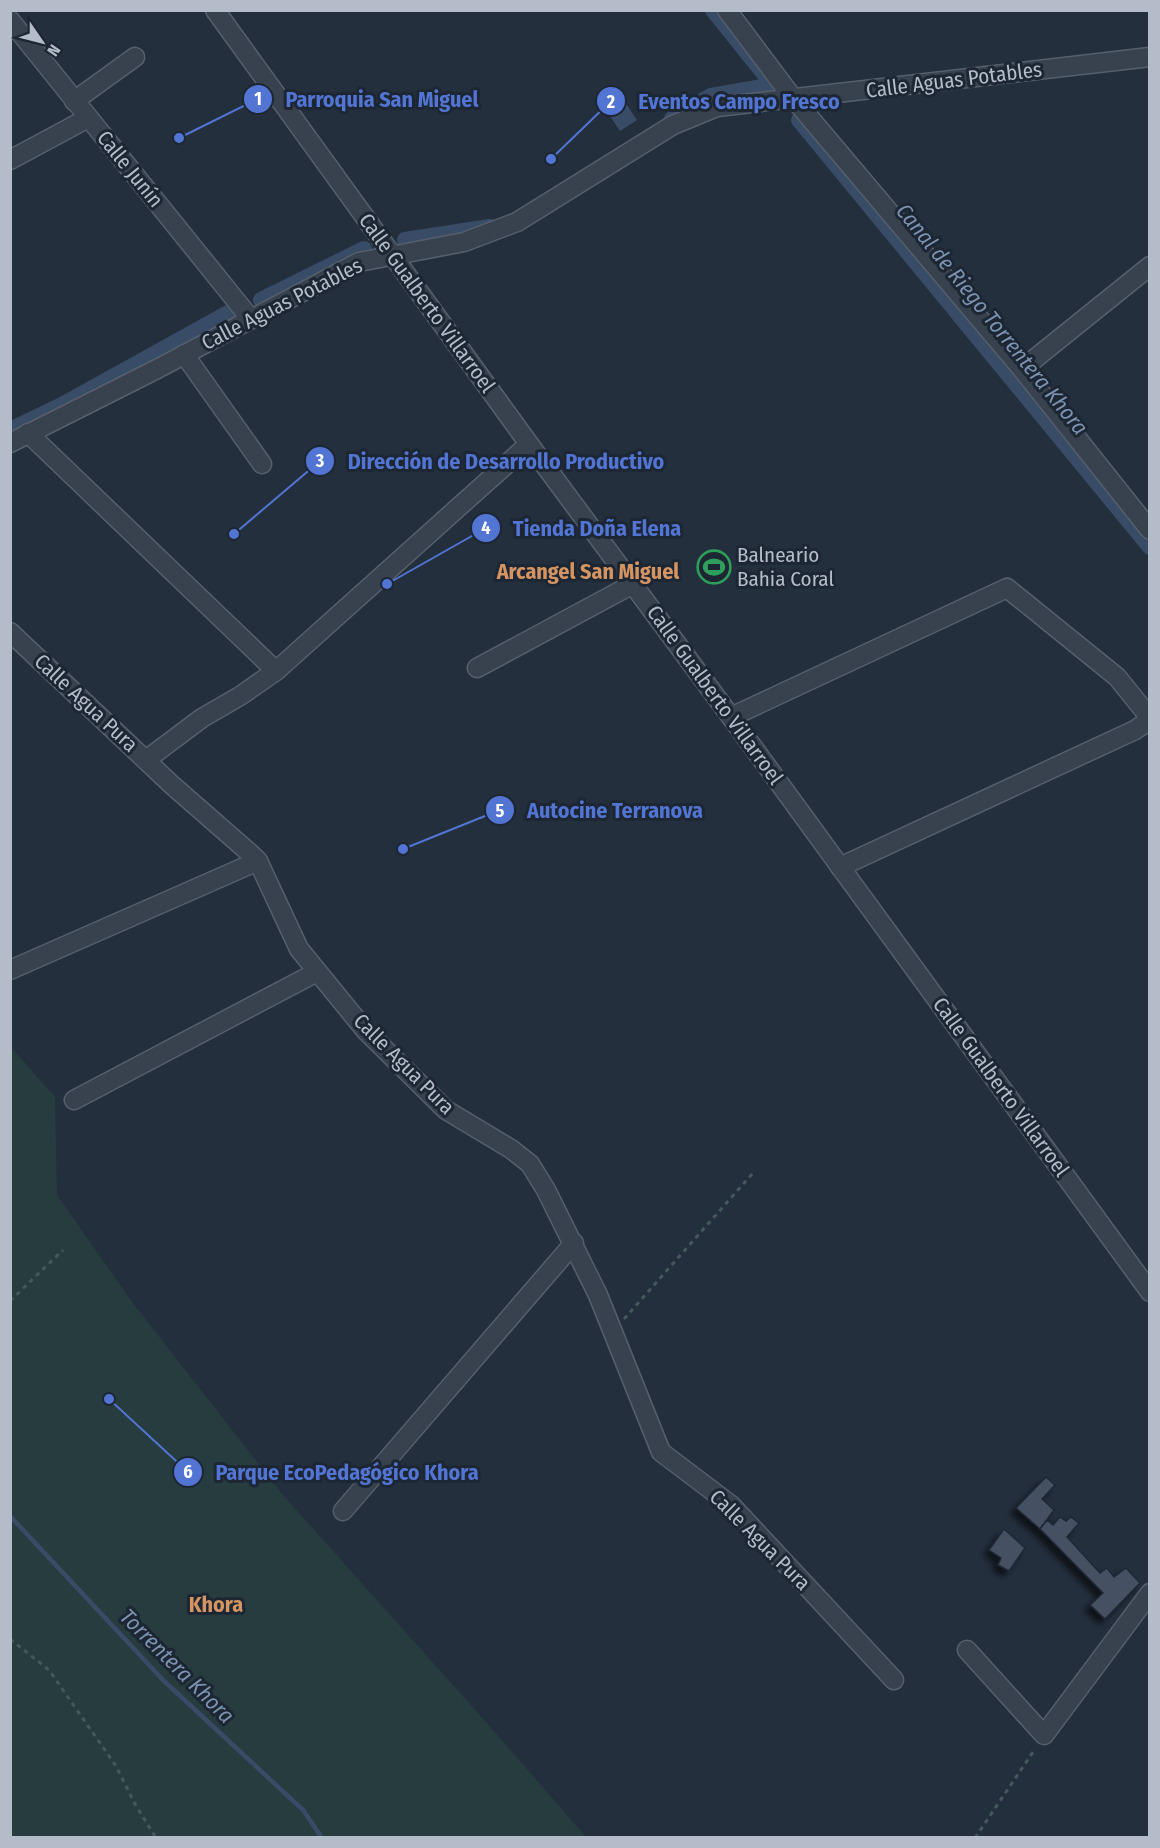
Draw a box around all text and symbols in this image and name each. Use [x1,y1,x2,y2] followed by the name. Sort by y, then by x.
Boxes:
[12,12,72,72] north arrow
[43,41,64,60] text: N
[865,56,1043,104] street label: Calle Aguas Potables
[243,79,491,119] callout: Parroquia San Miguel
[596,81,851,121] callout: Eventos Campo Fresco
[285,86,479,113] text: Parroquia San Miguel
[254,88,262,110] text: 1
[638,88,840,115] text: Eventos Campo Fresco
[606,91,615,113] text: 2
[91,125,169,213] street label: Calle Junín
[890,198,1094,440] water label: Canal de Riego Torrentera Khora
[353,208,501,398] street label: Calle Gualberto Villarroel
[197,252,367,356] street label: Calle Aguas Potables
[305,441,676,481] callout: Dirección de Desarrollo Productivo
[348,448,665,475] text: Dirección de Desarrollo Productivo
[315,450,325,472] text: 3
[471,508,694,548] callout: Tienda Doña Elena
[513,515,681,542] text: Tienda Doña Elena
[481,517,491,539] text: 4
[737,542,834,592] place label: Balneario Bahia Coral
[696,549,732,585] sports icon: Balneario Bahia Coral
[496,558,680,585] district label: Arcangel San Miguel
[641,600,789,790] street label: Calle Gualberto Villarroel
[29,648,143,758] street label: Calle Agua Pura
[485,790,715,830] callout: Autocine Terranova
[526,797,703,824] text: Autocine Terranova
[496,800,505,822] text: 5
[927,992,1075,1182] street label: Calle Gualberto Villarroel
[348,1008,460,1120] street label: Calle Agua Pura
[173,1452,490,1492] callout: Parque EcoPedagógico Khora
[215,1459,479,1486] text: Parque EcoPedagógico Khora
[183,1461,193,1483] text: 6
[704,1484,816,1596] street label: Calle Agua Pura
[189,1591,243,1618] district label: Khora
[114,1603,240,1729] water label: Torrentera Khora

